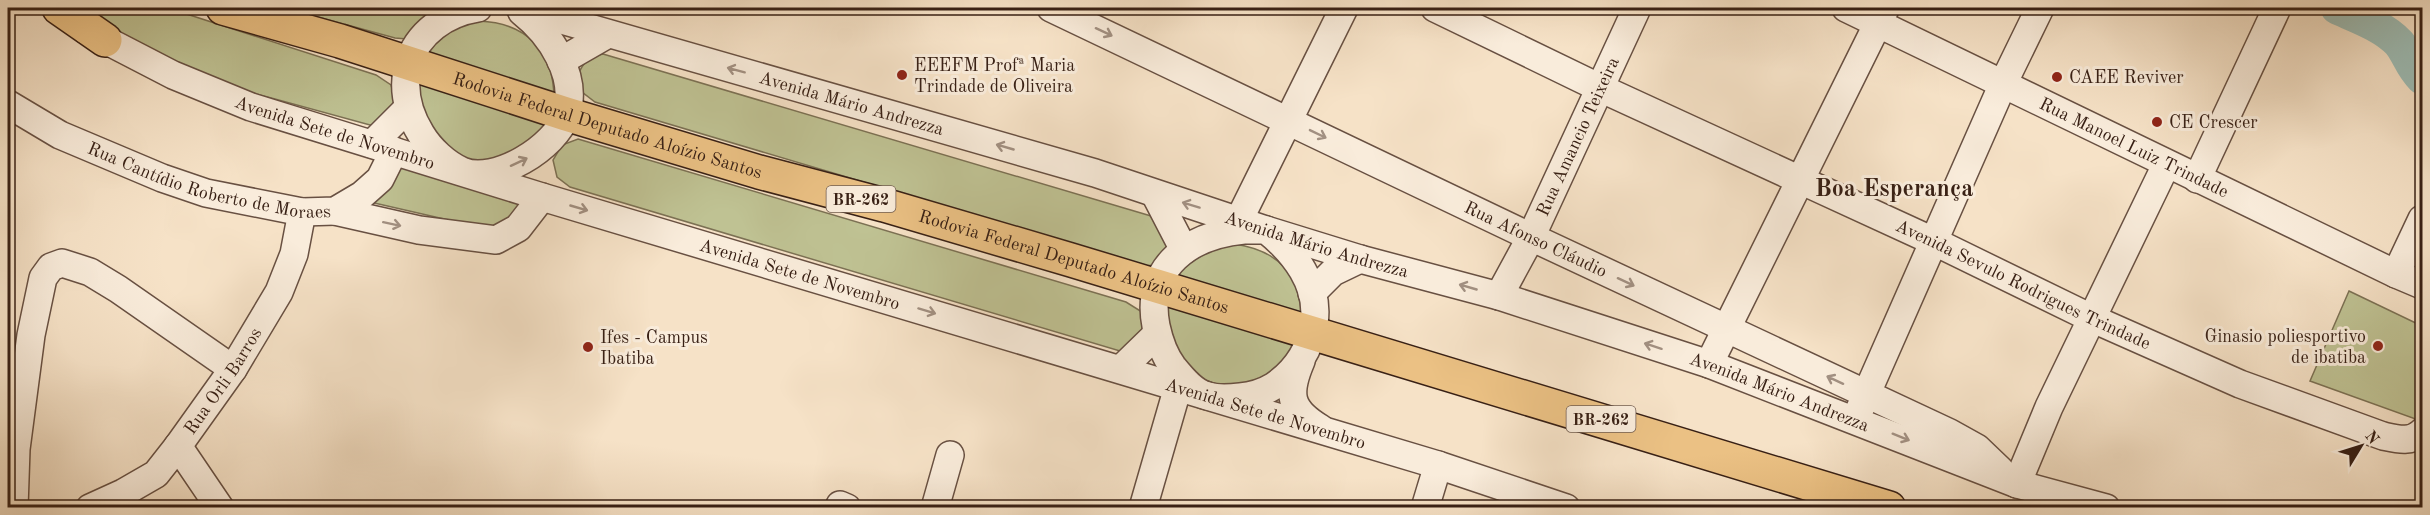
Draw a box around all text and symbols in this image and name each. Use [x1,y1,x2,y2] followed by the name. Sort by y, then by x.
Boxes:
[1094,27,1112,39] one-way arrow
[1534,54,1623,219] street label: Rua Amancio Teixeira
[914,57,1075,96] place label: EEEFM Profª Maria Trindade de Oliveira
[727,64,746,76] one-way arrow
[895,68,909,82] marker: EEEFM Profª Maria Trindade de Oliveira
[757,69,946,139] street label: Avenida Mário Andrezza
[2069,69,2184,87] place label: CAEE Reviver
[450,70,764,182] street label: Rodovia Federal Deputado Aloízio Santos
[2050,70,2064,84] marker: CAEE Reviver
[232,93,437,173] street label: Avenida Sete de Novembro
[2036,95,2231,202] street label: Rua Manoel Luiz Trindade
[2169,114,2258,132] place label: CE Crescer
[2150,115,2164,129] marker: CE Crescer
[1308,128,1326,140] one-way arrow
[85,140,331,222] street label: Rua Cantídio Roberto de Moraes
[995,141,1014,152] one-way arrow
[510,155,528,167] one-way arrow
[1815,178,1973,202] district label: Boa Esperança
[826,186,896,212] road number: BR-262
[1182,199,1201,210] one-way arrow
[1461,199,1609,281] street label: Rua Afonso Cláudio
[569,202,588,214] one-way arrow
[916,208,1231,317] street label: Rodovia Federal Deputado Aloízio Santos
[1222,209,1410,281] street label: Avenida Mário Andrezza
[1893,217,2153,353] street label: Avenida Sevulo Rodrigues Trindade
[382,218,401,230] one-way arrow
[697,237,902,314] street label: Avenida Sete de Novembro
[1617,276,1635,288] one-way arrow
[1459,281,1478,292] one-way arrow
[917,306,936,317] one-way arrow
[181,325,266,438] street label: Rua Orli Barros
[2204,328,2366,367] place label: Ginasio poliesportivo de ibatiba
[600,329,708,368] place label: Ifes - Campus Ibatiba
[2371,339,2385,353] marker: Ginasio poliesportivo de ibatiba
[581,340,595,354] marker: Ifes - Campus Ibatiba
[1644,340,1663,351] one-way arrow
[1687,350,1871,435] street label: Avenida Mário Andrezza
[1826,373,1844,385] one-way arrow
[1163,376,1368,453] street label: Avenida Sete de Novembro
[1566,406,1636,432] road number: BR-262
[2331,416,2391,476] north arrow
[2361,428,2382,448] text: N
[1891,433,1910,444] one-way arrow

